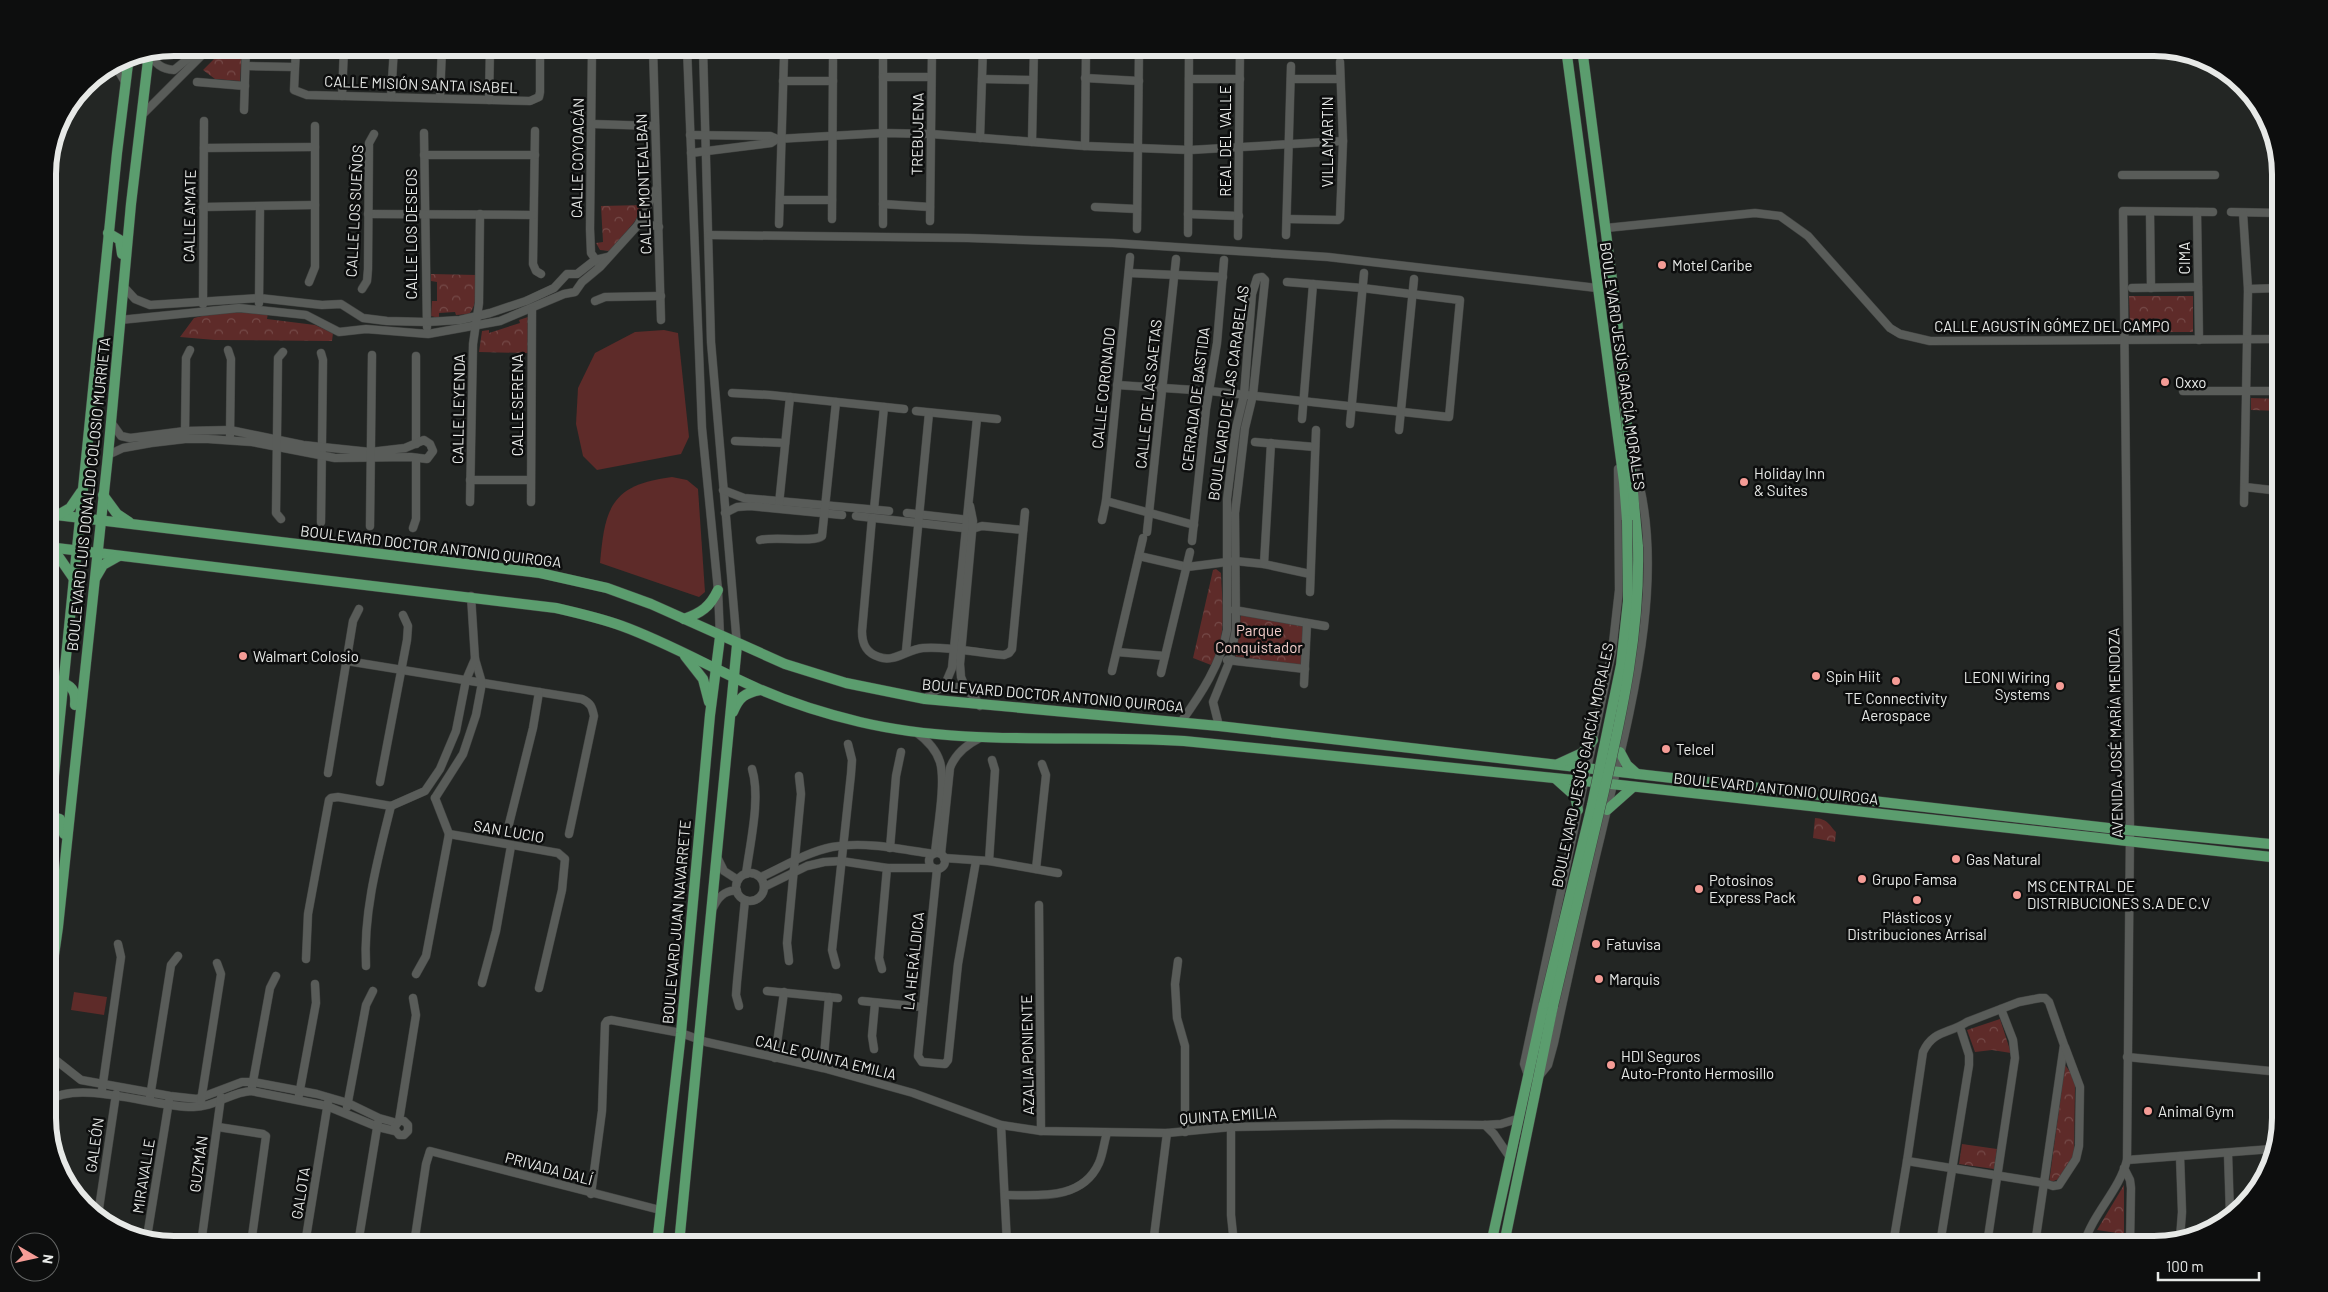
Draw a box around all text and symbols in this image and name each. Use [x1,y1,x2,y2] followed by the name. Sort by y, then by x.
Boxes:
[324,72,518,96] street label: CALLE MISIÓN SANTA ISABEL
[1216,85,1234,197] street label: REAL DEL VALLE
[907,92,927,176] street label: TREBUJENA
[1318,96,1336,188] street label: VILLAMARTIN
[567,98,587,218] street label: CALLE COYOACÁN
[632,113,654,255] street label: CALLE MONTEALBAN
[342,144,366,278] street label: CALLE LOS SUEÑOS
[402,168,420,300] street label: CALLE LOS DESEOS
[179,169,199,263] street label: CALLE AMATE
[1597,241,1649,491] street label: BOULEVARD JESÚS GARCÍA MORALES
[2175,242,2193,274] street label: CIMA
[1672,256,1753,274] place label: Motel Caribe
[1656,259,1668,271] marker: Motel Caribe
[1204,284,1252,502] street label: BOULEVARD DE LAS CARABELAS
[1934,317,2170,335] street label: CALLE AGUSTÍN GÓMEZ DEL CAMPO
[1131,318,1165,470] street label: CALLE DE LAS SAETAS
[1088,326,1118,450] street label: CALLE CORONADO
[1177,326,1213,472] street label: CERRADA DE BASTIDA
[63,336,113,652] street label: BOULEVARD LUIS DONALDO COLOSIO MURRIETA
[448,354,468,464] street label: CALLE LEYENDA
[508,354,526,456] street label: CALLE SERENA
[2175,373,2207,391] place label: Oxxo
[2159,376,2171,388] marker: Oxxo
[1754,464,1825,499] place label: Holiday Inn & Suites
[1738,476,1750,488] marker: Holiday Inn & Suites
[299,521,563,571] street label: BOULEVARD DOCTOR ANTONIO QUIROGA
[1215,621,1303,656] park label: Parque Conquistador
[2104,628,2126,838] street label: AVENIDA JOSÉ MARÍA MENDOZA
[1547,641,1617,889] street label: BOULEVARD JESÚS GARCÍA MORALES
[253,647,359,665] place label: Walmart Colosio
[237,650,249,662] marker: Walmart Colosio
[1826,667,1881,685] place label: Spin Hiit
[1964,668,2050,703] place label: LEONI Wiring Systems
[1810,670,1822,682] marker: Spin Hiit
[921,675,1185,715] street label: BOULEVARD DOCTOR ANTONIO QUIROGA
[1890,675,1902,687] marker: TE Connectivity Aerospace
[2054,680,2066,692] marker: LEONI Wiring Systems
[1845,689,1947,724] place label: TE Connectivity Aerospace
[1676,740,1714,758] place label: Telcel
[1660,743,1672,755] marker: Telcel
[1673,768,1879,808] street label: BOULEVARD ANTONIO QUIROGA
[472,816,546,846] street label: SAN LUCIO
[658,819,694,1025] street label: BOULEVARD JUAN NAVARRETE
[1966,850,2041,868] place label: Gas Natural
[1950,853,1962,865] marker: Gas Natural
[1872,870,1957,888] place label: Grupo Famsa
[1709,871,1796,906] place label: Potosinos Express Pack
[1856,873,1868,885] marker: Grupo Famsa
[2027,877,2210,912] place label: MS CENTRAL DE DISTRIBUCIONES S.A DE C.V
[1693,883,1705,895] marker: Potosinos Express Pack
[2011,889,2023,901] marker: MS CENTRAL DE DISTRIBUCIONES S.A DE C.V
[1911,894,1923,906] marker: Plásticos y Distribuciones Arrisal
[1847,908,1987,943] place label: Plásticos y Distribuciones Arrisal
[899,911,927,1011] street label: LA HERÁLDICA
[1606,935,1661,953] place label: Fatuvisa
[1590,938,1602,950] marker: Fatuvisa
[1609,970,1660,988] place label: Marquis
[1593,973,1605,985] marker: Marquis
[1017,995,1037,1115] street label: AZALIA PONIENTE
[754,1031,898,1083] street label: CALLE QUINTA EMILIA
[1621,1047,1774,1082] place label: HDI Seguros Auto-Pronto Hermosillo
[1605,1059,1617,1071] marker: HDI Seguros Auto-Pronto Hermosillo
[2158,1102,2234,1120] place label: Animal Gym
[1179,1103,1277,1127] street label: QUINTA EMILIA
[2142,1105,2154,1117] marker: Animal Gym
[81,1116,107,1174] street label: GALEÓN
[185,1134,211,1194] street label: GUZMÁN
[128,1137,158,1215] street label: MIRAVALLE
[503,1148,595,1188] street label: PRIVADA DALÍ
[287,1166,313,1220] street label: GALOTA
[10,1232,60,1282] north arrow
[2158,1250,2259,1282] scale bar
[39,1253,57,1265] text: N
[2166,1257,2204,1275] text: 100 m

